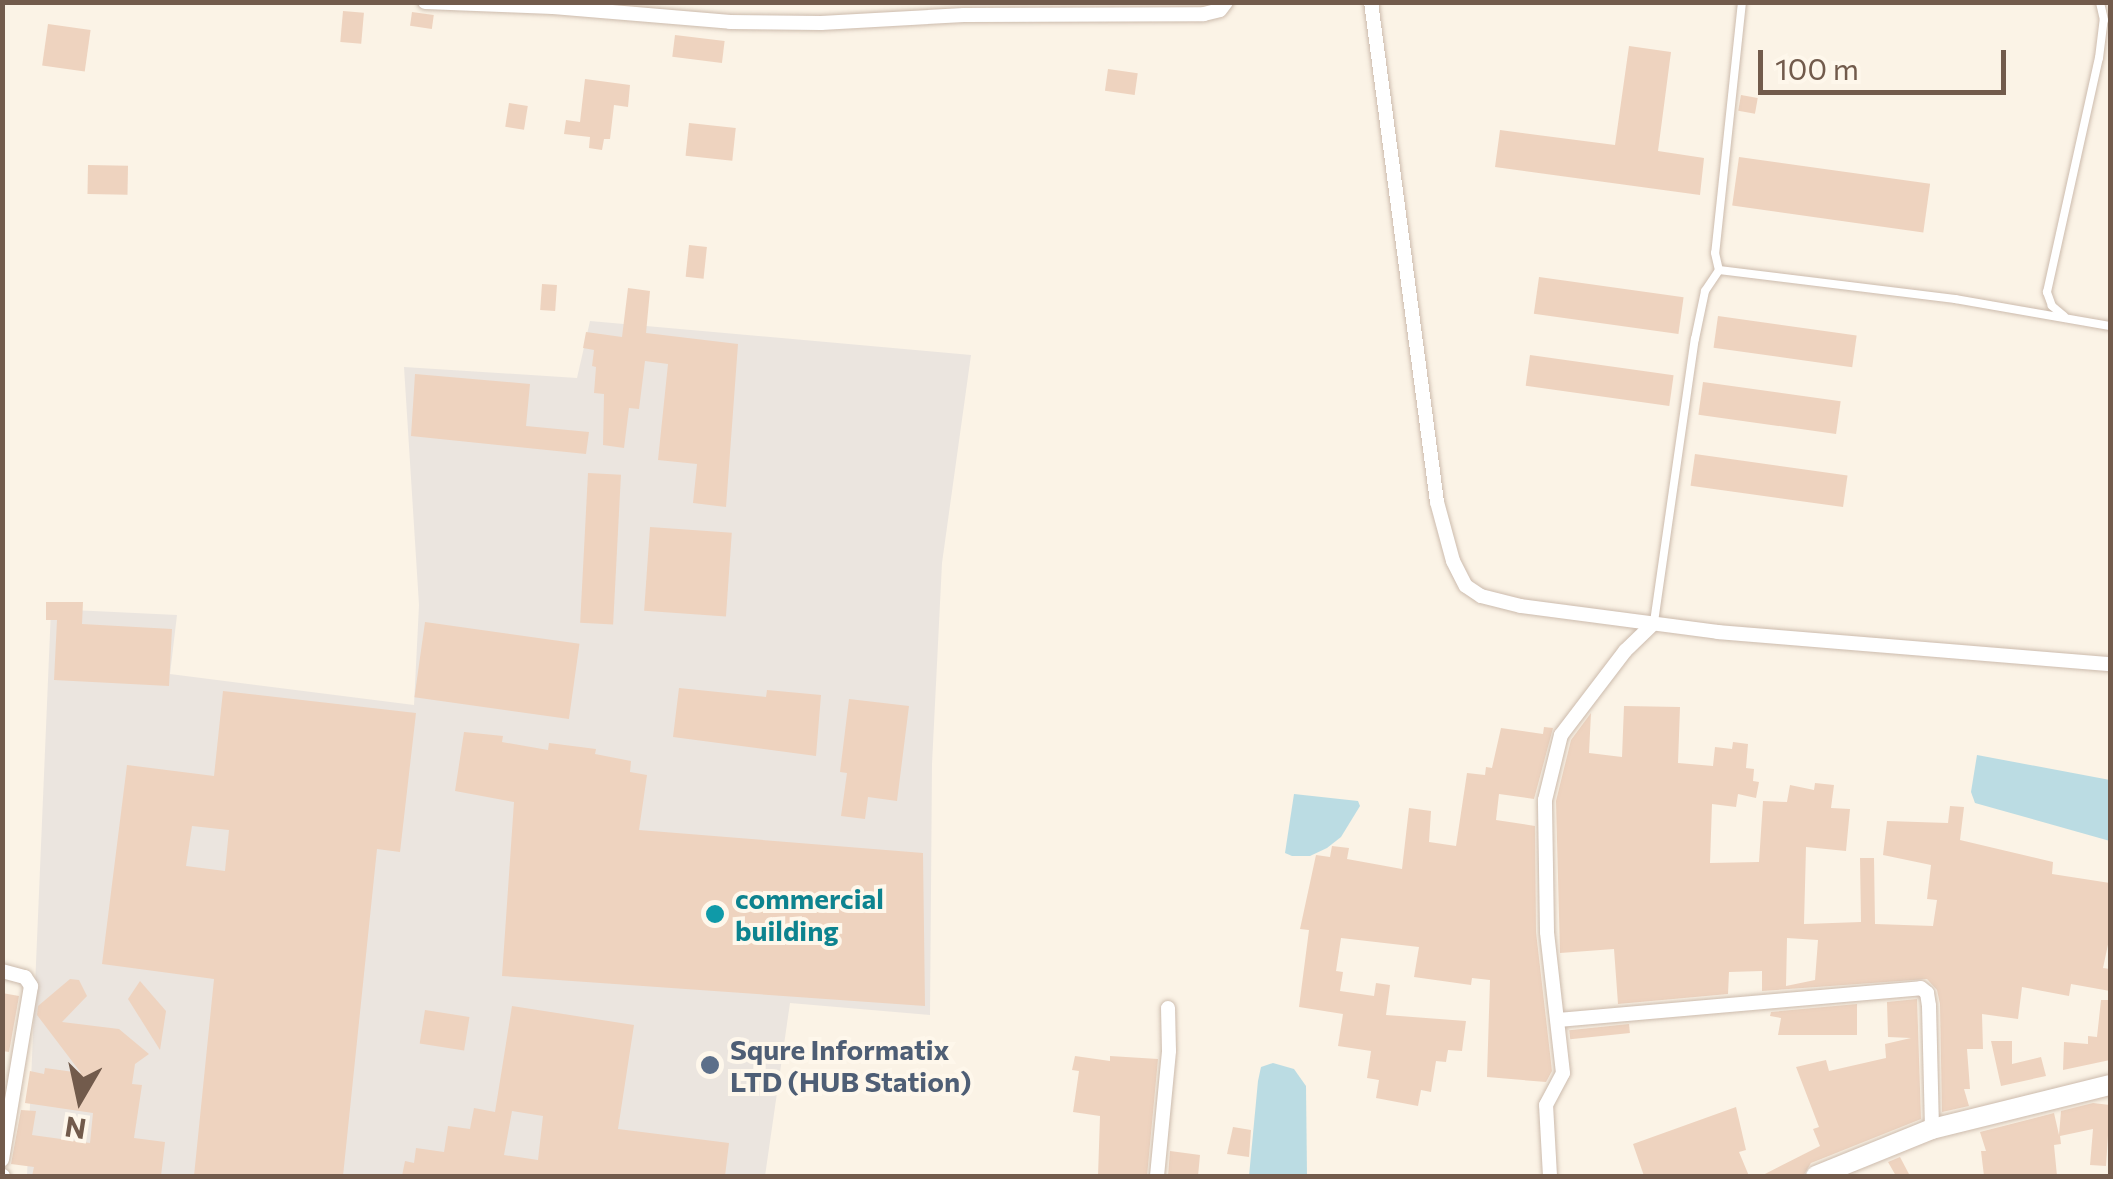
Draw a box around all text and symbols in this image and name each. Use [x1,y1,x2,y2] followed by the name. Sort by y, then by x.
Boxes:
[1763,30,2010,92] scale bar
[1775,49,1859,86] text: 100 m
[735,881,884,947] place label: commercial building
[704,903,726,925] marker: commercial building
[730,1032,972,1098] place label: Squre Informatix LTD (HUB Station)
[30,1049,130,1149] north arrow
[699,1054,721,1076] marker: Squre Informatix LTD (HUB Station)
[62,1110,88,1147] text: N

